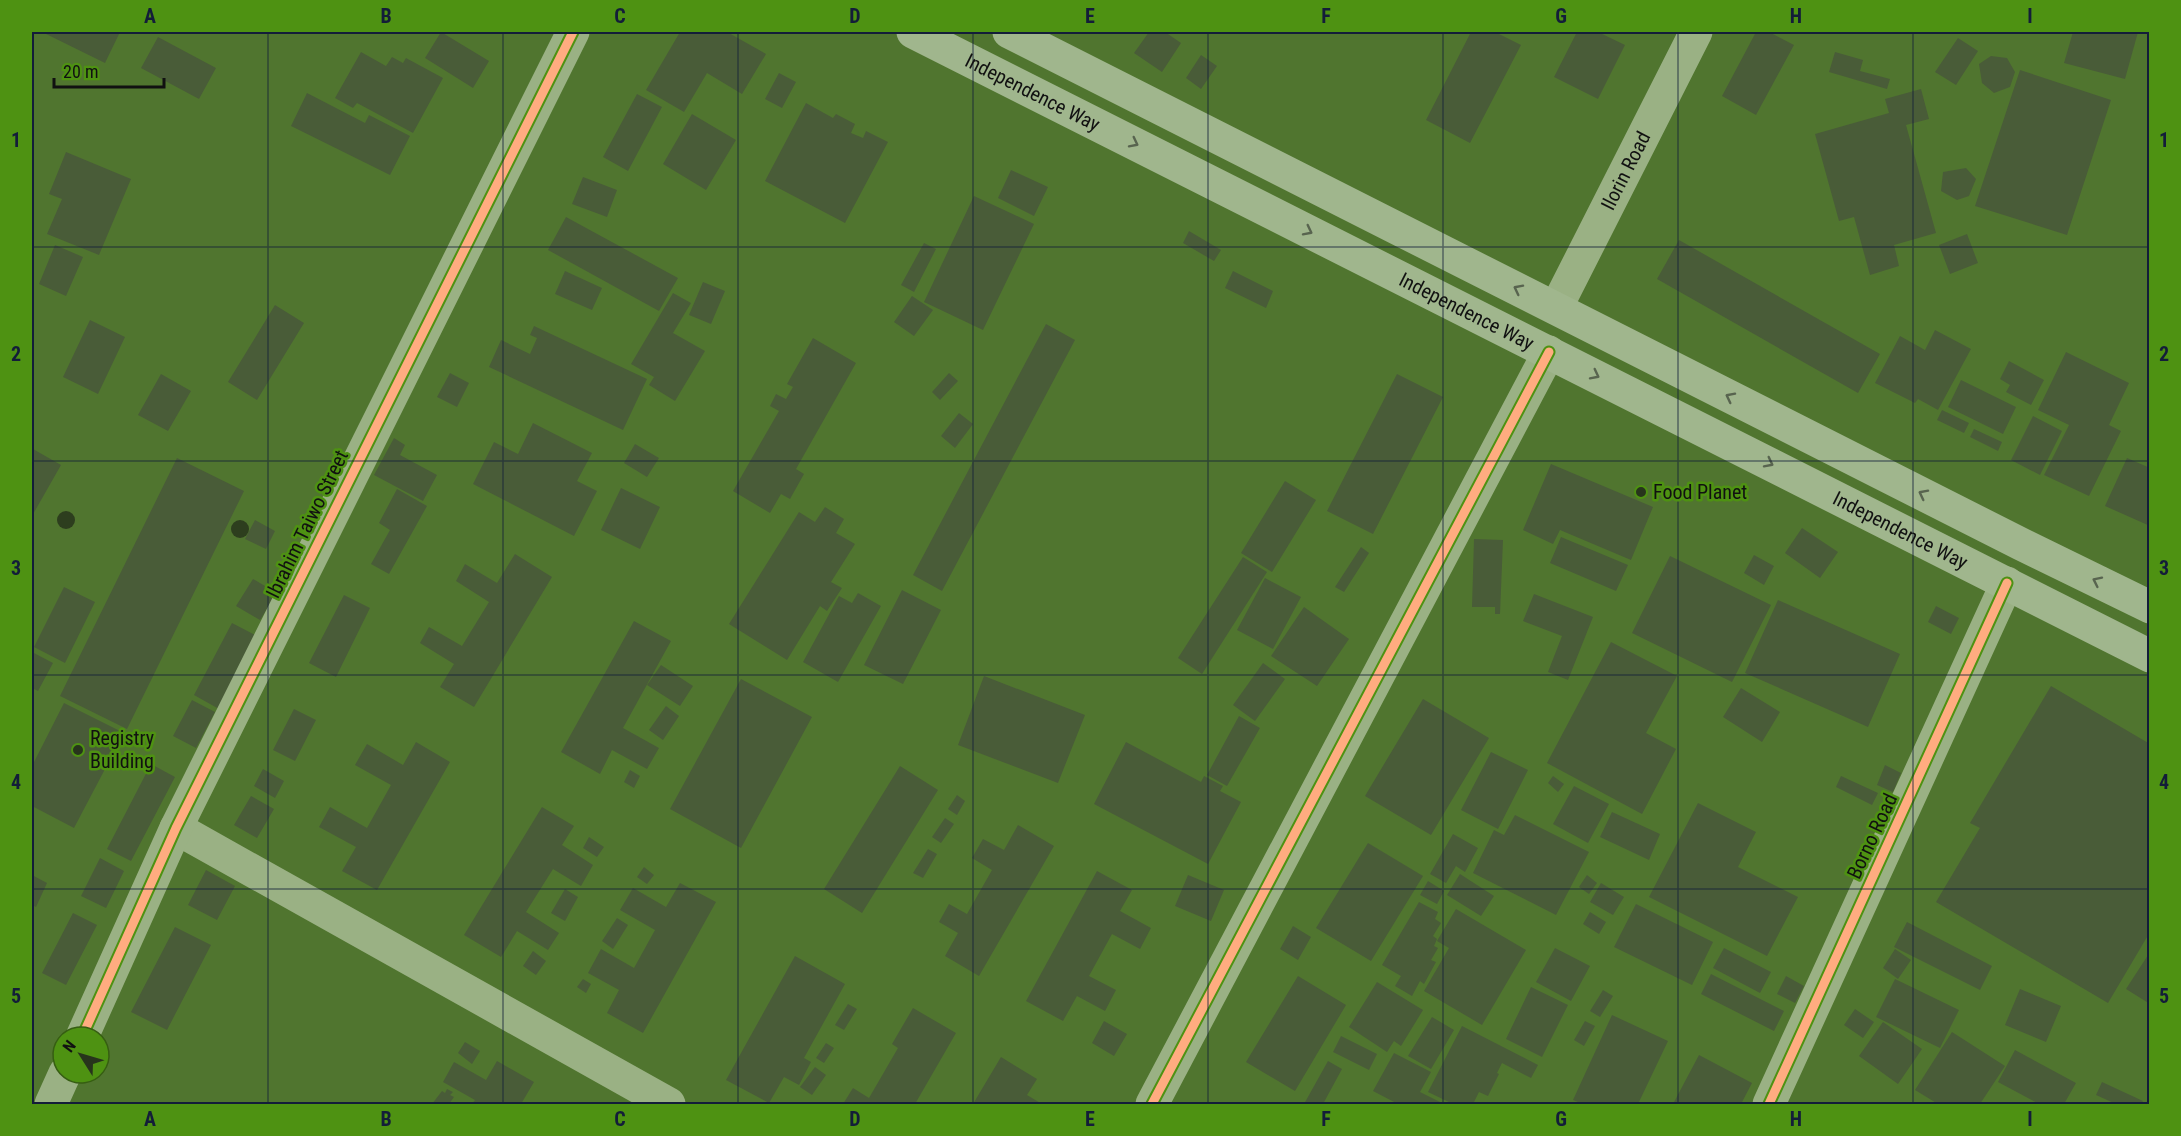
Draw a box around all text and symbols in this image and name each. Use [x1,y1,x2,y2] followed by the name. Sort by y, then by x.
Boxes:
[144,4,156,28] text: A
[380,4,392,28] text: B
[614,4,626,28] text: C
[849,4,861,28] text: D
[1085,4,1095,28] text: E
[1321,4,1331,28] text: F
[1555,4,1567,28] text: G
[1790,4,1802,28] text: H
[2027,4,2033,28] text: I
[961,48,1104,136] street label: Independence Way
[54,51,164,89] scale bar
[63,61,98,82] text: 20 m
[1596,127,1656,214] street label: Ilorin Road
[11,128,21,152] text: 1
[2159,128,2169,152] text: 1
[1127,136,1138,147] one-way arrow
[1301,223,1312,235] one-way arrow
[1395,267,1538,355] street label: Independence Way
[1514,285,1525,297] one-way arrow
[11,342,21,366] text: 2
[2159,342,2169,366] text: 2
[1588,368,1599,379] one-way arrow
[1725,392,1736,404] one-way arrow
[261,446,353,602] street label: Ibrahim Taiwo Street
[1762,456,1773,467] one-way arrow
[1653,480,1747,504] place label: Food Planet
[1634,485,1648,499] marker: Food Planet
[1829,486,1972,574] street label: Independence Way
[1918,490,1929,501] one-way arrow
[11,556,21,580] text: 3
[2159,556,2169,580] text: 3
[2092,577,2103,589] one-way arrow
[90,726,154,773] place label: Registry Building
[71,743,85,757] marker: Registry Building
[11,770,21,794] text: 4
[2159,770,2169,794] text: 4
[1842,789,1902,883] street label: Borno Road
[11,984,21,1008] text: 5
[2159,984,2169,1008] text: 5
[51,1025,111,1085] north arrow
[59,1037,80,1056] text: N
[144,1107,156,1131] text: A
[380,1107,392,1131] text: B
[614,1107,626,1131] text: C
[849,1107,861,1131] text: D
[1085,1107,1095,1131] text: E
[1321,1107,1331,1131] text: F
[1555,1107,1567,1131] text: G
[1790,1107,1802,1131] text: H
[2027,1107,2033,1131] text: I

